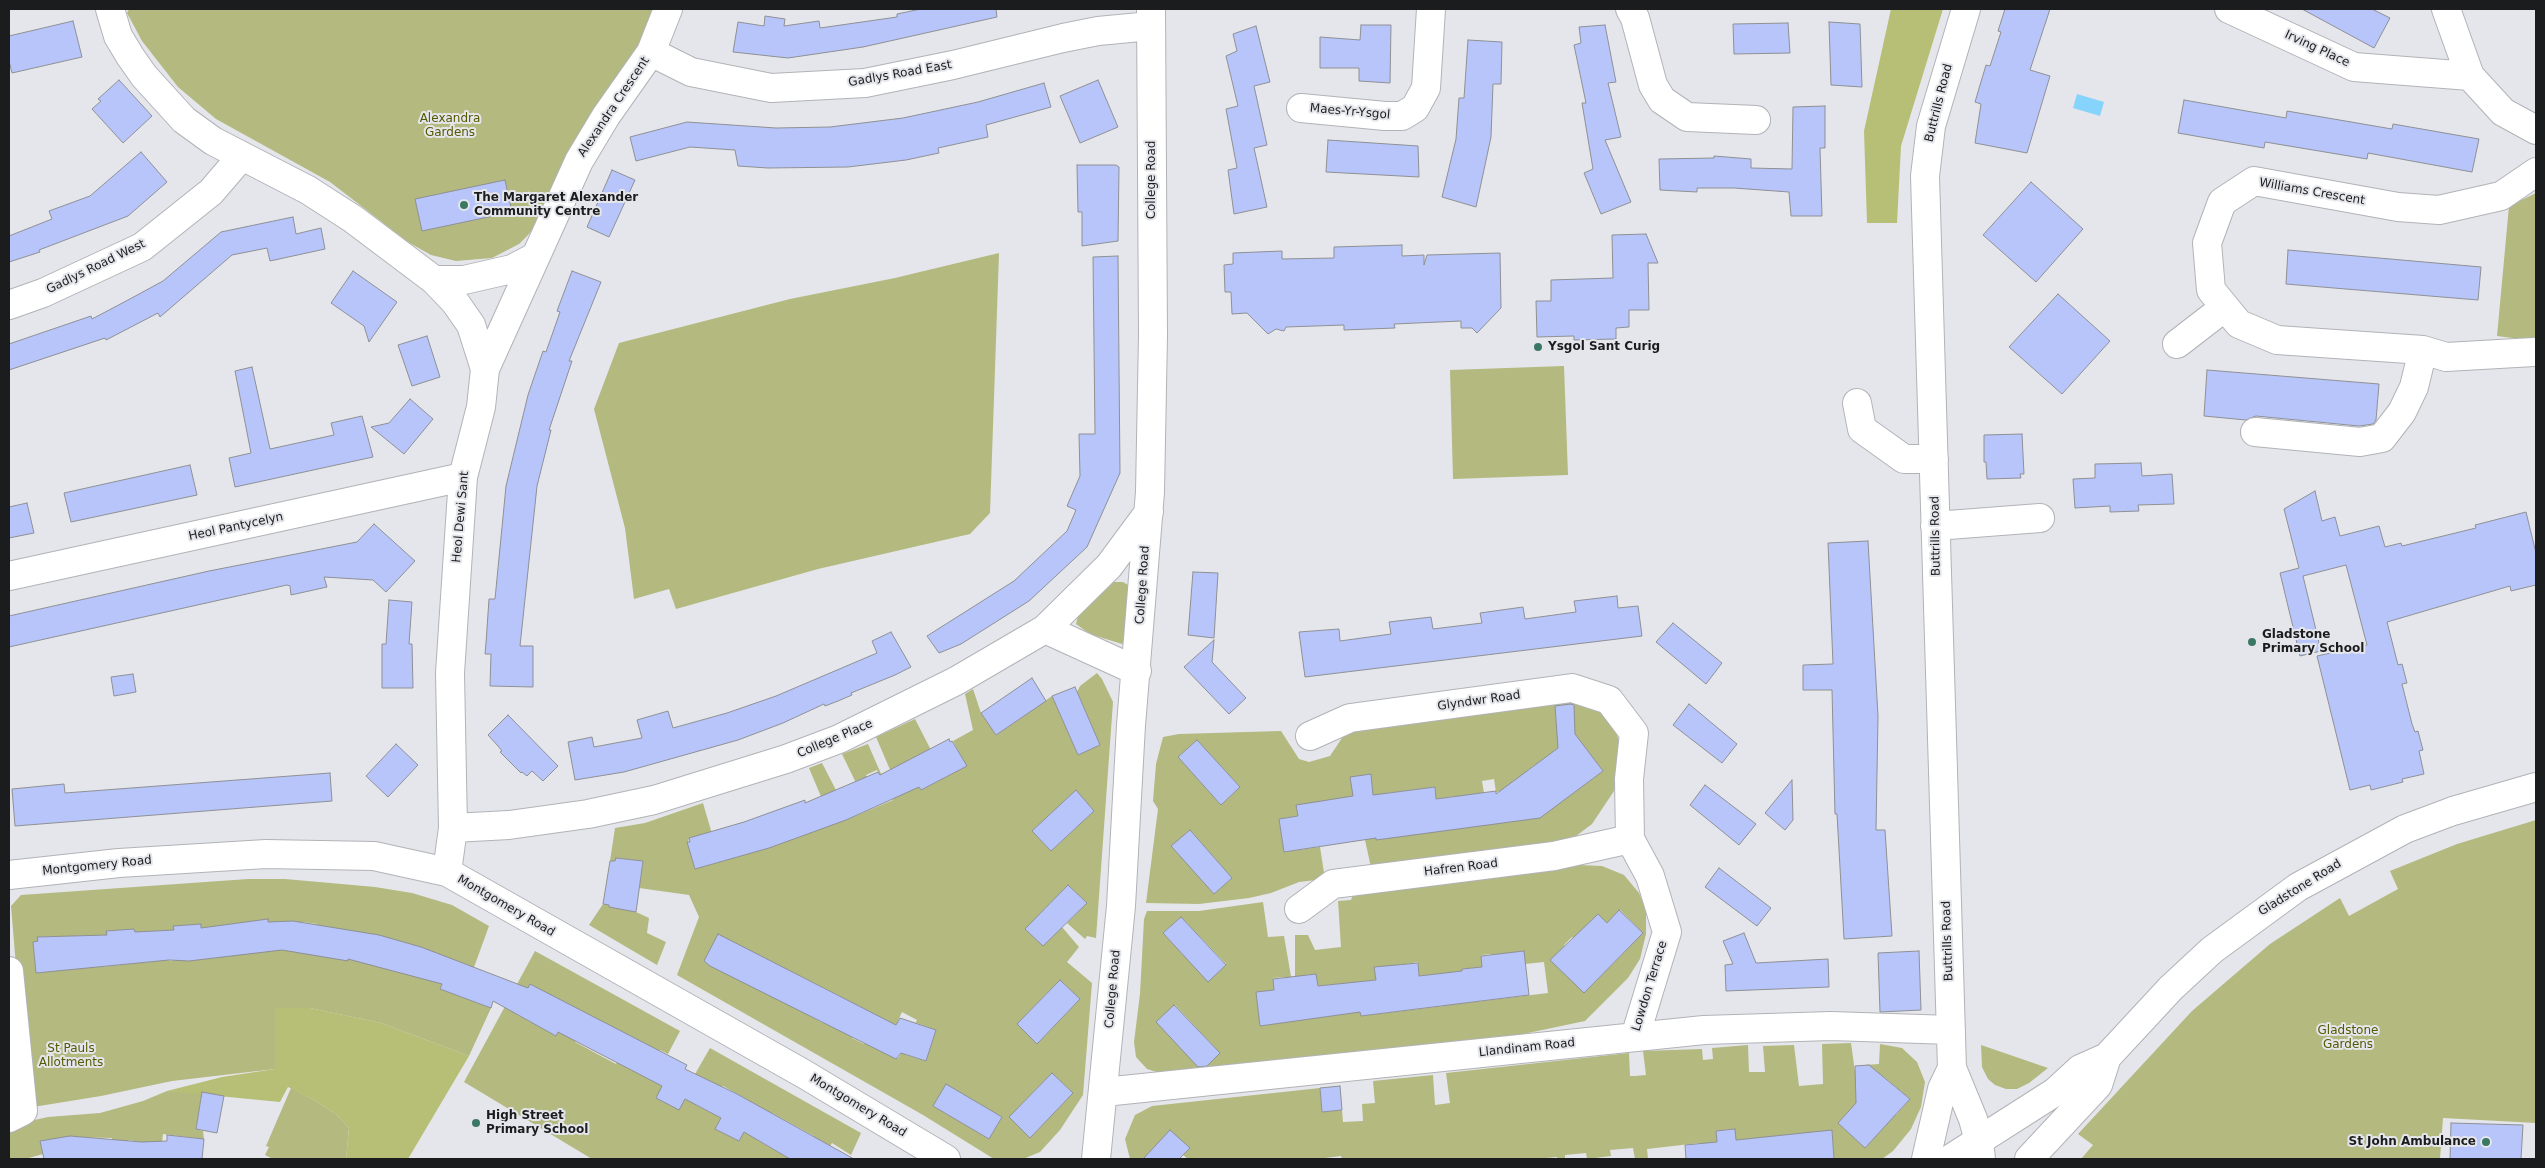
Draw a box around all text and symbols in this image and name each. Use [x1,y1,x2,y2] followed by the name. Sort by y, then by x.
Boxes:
[2282,28,2352,70] street label: Irving Place
[575,54,653,160] street label: Alexandra Crescent
[847,58,953,90] street label: Gadlys Road East
[1922,62,1956,144] street label: Buttrills Road
[1309,101,1391,123] street label: Maes-Yr-Ysgol
[420,112,480,140] park label: Alexandra Gardens
[1145,141,1159,219] street label: College Road
[2258,176,2366,208] street label: Williams Crescent
[474,191,638,219] place label: The Margaret Alexander Community Centre
[458,199,470,211] marker: The Margaret Alexander Community Centre
[44,237,148,297] street label: Gadlys Road West
[1548,340,1660,354] place label: Ysgol Sant Curig
[1532,341,1544,353] marker: Ysgol Sant Curig
[450,471,472,563] street label: Heol Dewi Sant
[1928,496,1944,576] street label: Buttrills Road
[187,510,285,544] street label: Heol Pantycelyn
[1133,545,1153,625] street label: College Road
[2262,628,2364,656] place label: Gladstone Primary School
[2246,636,2258,648] marker: Gladstone Primary School
[1437,688,1521,714] street label: Glyndwr Road
[795,717,875,761] street label: College Place
[42,853,152,879] street label: Montgomery Road
[1423,856,1499,880] street label: Hafren Road
[2256,857,2344,919] street label: Gladstone Road
[455,872,557,940] street label: Montgomery Road
[1939,901,1957,981] street label: Buttrills Road
[1629,939,1671,1033] street label: Lowdon Terrace
[1102,949,1124,1029] street label: College Road
[2318,1024,2378,1052] park label: Gladstone Gardens
[1478,1036,1576,1060] street label: Llandinam Road
[39,1042,103,1070] park label: St Pauls Allotments
[807,1072,909,1140] street label: Montgomery Road
[486,1109,588,1137] place label: High Street Primary School
[470,1117,482,1129] marker: High Street Primary School
[2349,1135,2476,1149] place label: St John Ambulance
[2480,1136,2492,1148] marker: St John Ambulance

